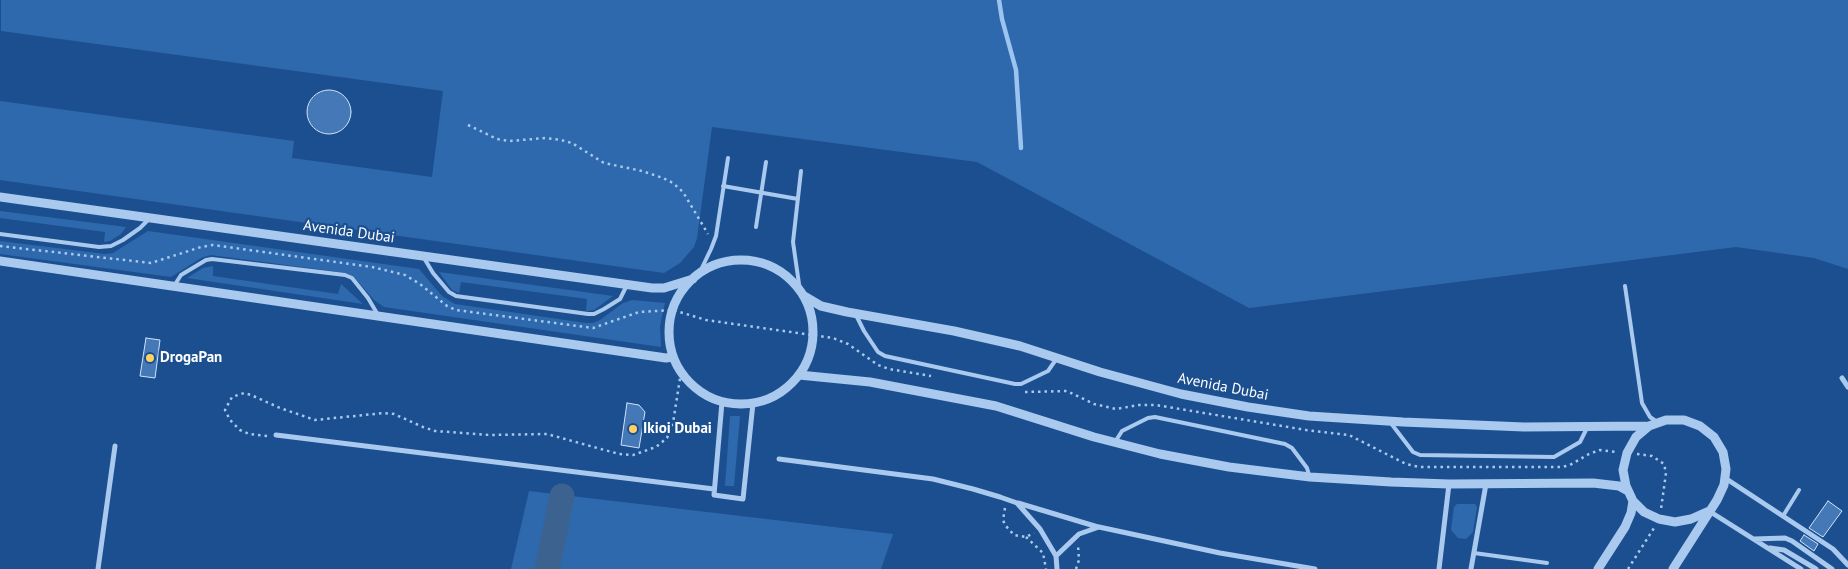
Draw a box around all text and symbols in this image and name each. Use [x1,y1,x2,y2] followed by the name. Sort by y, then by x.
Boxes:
[302,217,396,247] street label: Avenida Dubai
[160,349,222,367] place label: DrogaPan
[144,352,156,364] marker: DrogaPan
[1176,369,1270,405] street label: Avenida Dubai
[643,420,712,438] place label: Ikioi Dubai
[627,423,639,435] marker: Ikioi Dubai

